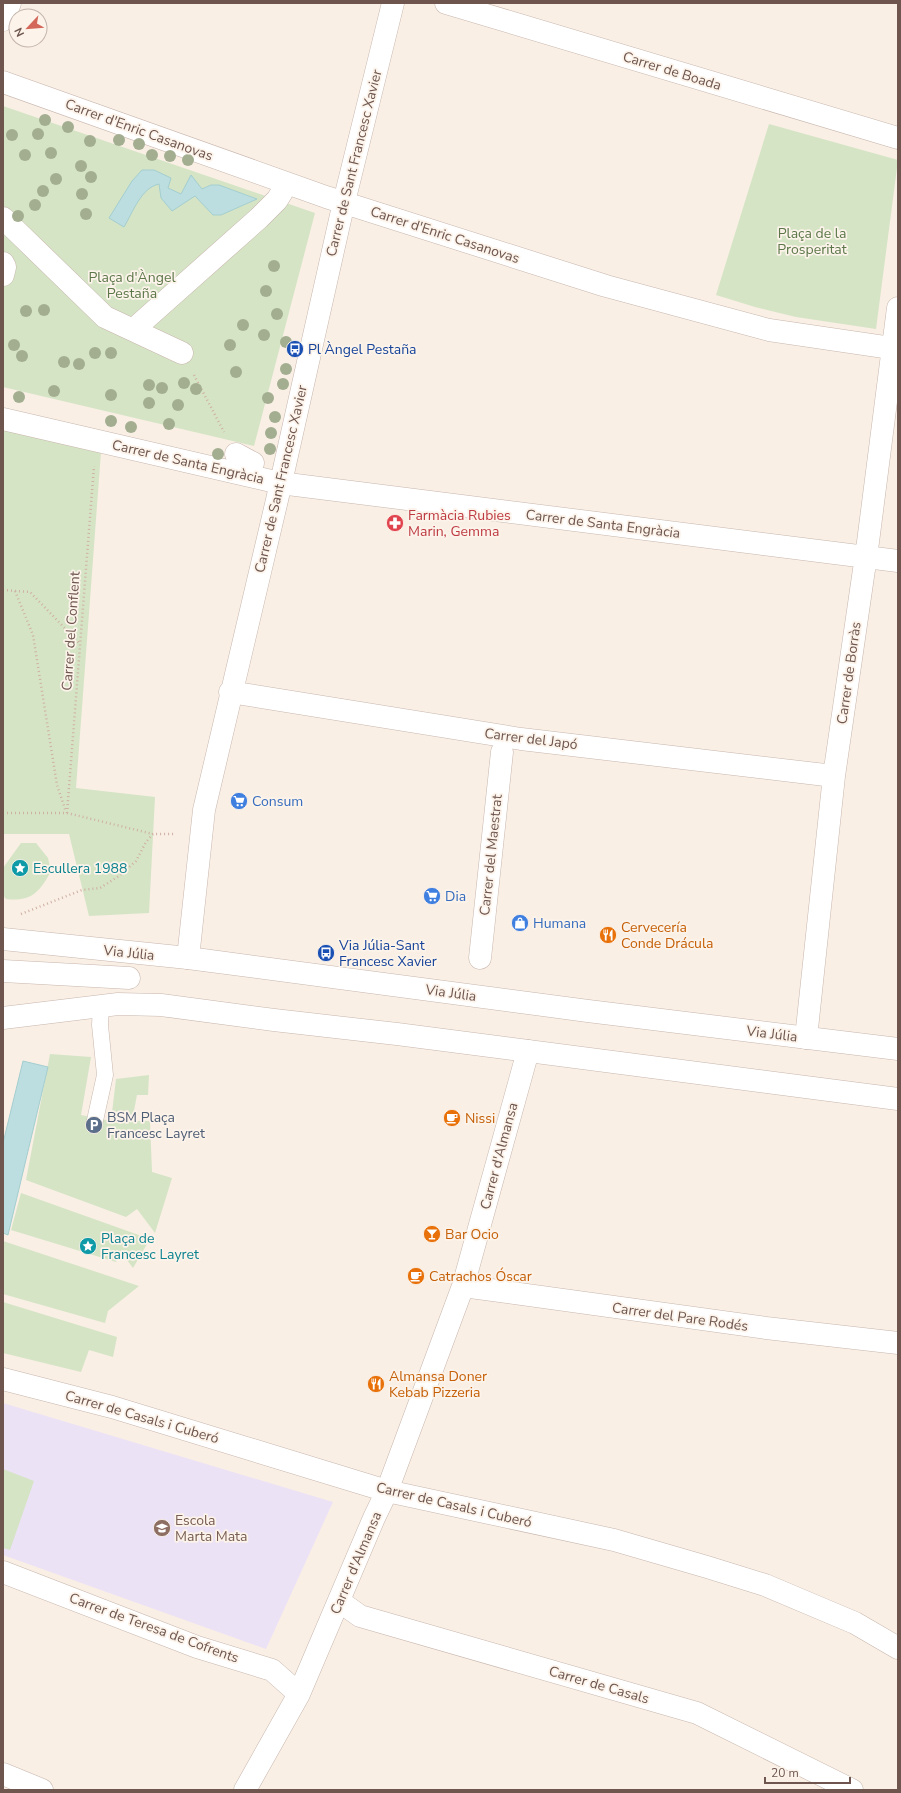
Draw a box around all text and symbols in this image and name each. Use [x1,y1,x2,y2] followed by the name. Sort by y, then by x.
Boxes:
[8,8,48,48] north arrow
[11,25,28,39] text: N
[620,47,724,95] street label: Carrer de Boada
[322,67,386,259] street label: Carrer de Sant Francesc Xavier
[62,94,216,166] street label: Carrer d'Enric Casanovas
[368,202,522,268] street label: Carrer d'Enric Casanovas
[777,224,847,259] park label: Plaça de la Prosperitat
[88,268,176,303] park label: Plaça d'Àngel Pestaña
[285,339,305,359] bus stop icon: Pl Àngel Pestaña
[308,340,417,359] place label: Pl Àngel Pestaña
[250,383,312,575] street label: Carrer de Sant Francesc Xavier
[110,435,266,489] street label: Carrer de Santa Engràcia
[525,505,681,543] street label: Carrer de Santa Engràcia
[408,506,511,541] place label: Farmàcia Rubies Marin, Gemma
[385,513,405,533] pharmacy icon: Farmàcia Rubies Marin, Gemma
[57,571,85,691] street label: Carrer del Conflent
[832,620,866,725] street label: Carrer de Borràs
[483,724,579,754] street label: Carrer del Japó
[229,791,249,811] supermarket icon: Consum
[252,792,303,811] place label: Consum
[475,793,507,916] street label: Carrer del Maestrat
[10,858,30,878] place icon: Escullera 1988
[33,859,127,878] place label: Escullera 1988
[422,886,442,906] supermarket icon: Dia
[445,887,466,906] place label: Dia
[510,913,530,933] shop icon: Humana
[533,914,586,933] place label: Humana
[621,918,714,953] place label: Cervecería Conde Drácula
[598,925,618,945] restaurant icon: Cervecería Conde Drácula
[338,936,437,971] place label: Via Júlia-Sant Francesc Xavier
[102,941,155,965] street label: Via Júlia
[316,943,336,963] bus stop icon: Via Júlia-Sant Francesc Xavier
[423,980,478,1006] street label: Via Júlia
[744,1021,799,1047] street label: Via Júlia
[476,1101,522,1211] street label: Carrer d'Almansa
[107,1108,205,1143] place label: BSM Plaça Francesc Layret
[442,1108,462,1128] cafe icon: Nissi
[465,1109,495,1128] place label: Nissi
[84,1115,104,1135] parking icon: BSM Plaça Francesc Layret
[422,1224,442,1244] bar icon: Bar Ocio
[445,1225,499,1244] place label: Bar Ocio
[101,1229,199,1264] place label: Plaça de Francesc Layret
[78,1236,98,1256] place icon: Plaça de Francesc Layret
[406,1266,426,1286] cafe icon: Catrachos Óscar
[429,1267,532,1286] place label: Catrachos Óscar
[611,1298,750,1336] street label: Carrer del Pare Rodés
[389,1367,487,1402] place label: Almansa Doner Kebab Pizzeria
[366,1374,386,1394] restaurant icon: Almansa Doner Kebab Pizzeria
[63,1386,221,1448] street label: Carrer de Casals i Cuberó
[374,1478,534,1532] street label: Carrer de Casals i Cuberó
[326,1509,386,1617] street label: Carrer d'Almansa
[175,1511,247,1546] place label: Escola Marta Mata
[152,1518,172,1538] school or university icon: Escola Marta Mata
[67,1588,242,1668] street label: Carrer de Teresa de Cofrents
[547,1662,652,1708] street label: Carrer de Casals
[765,1759,850,1785] scale bar
[771,1765,799,1781] text: 20 m

